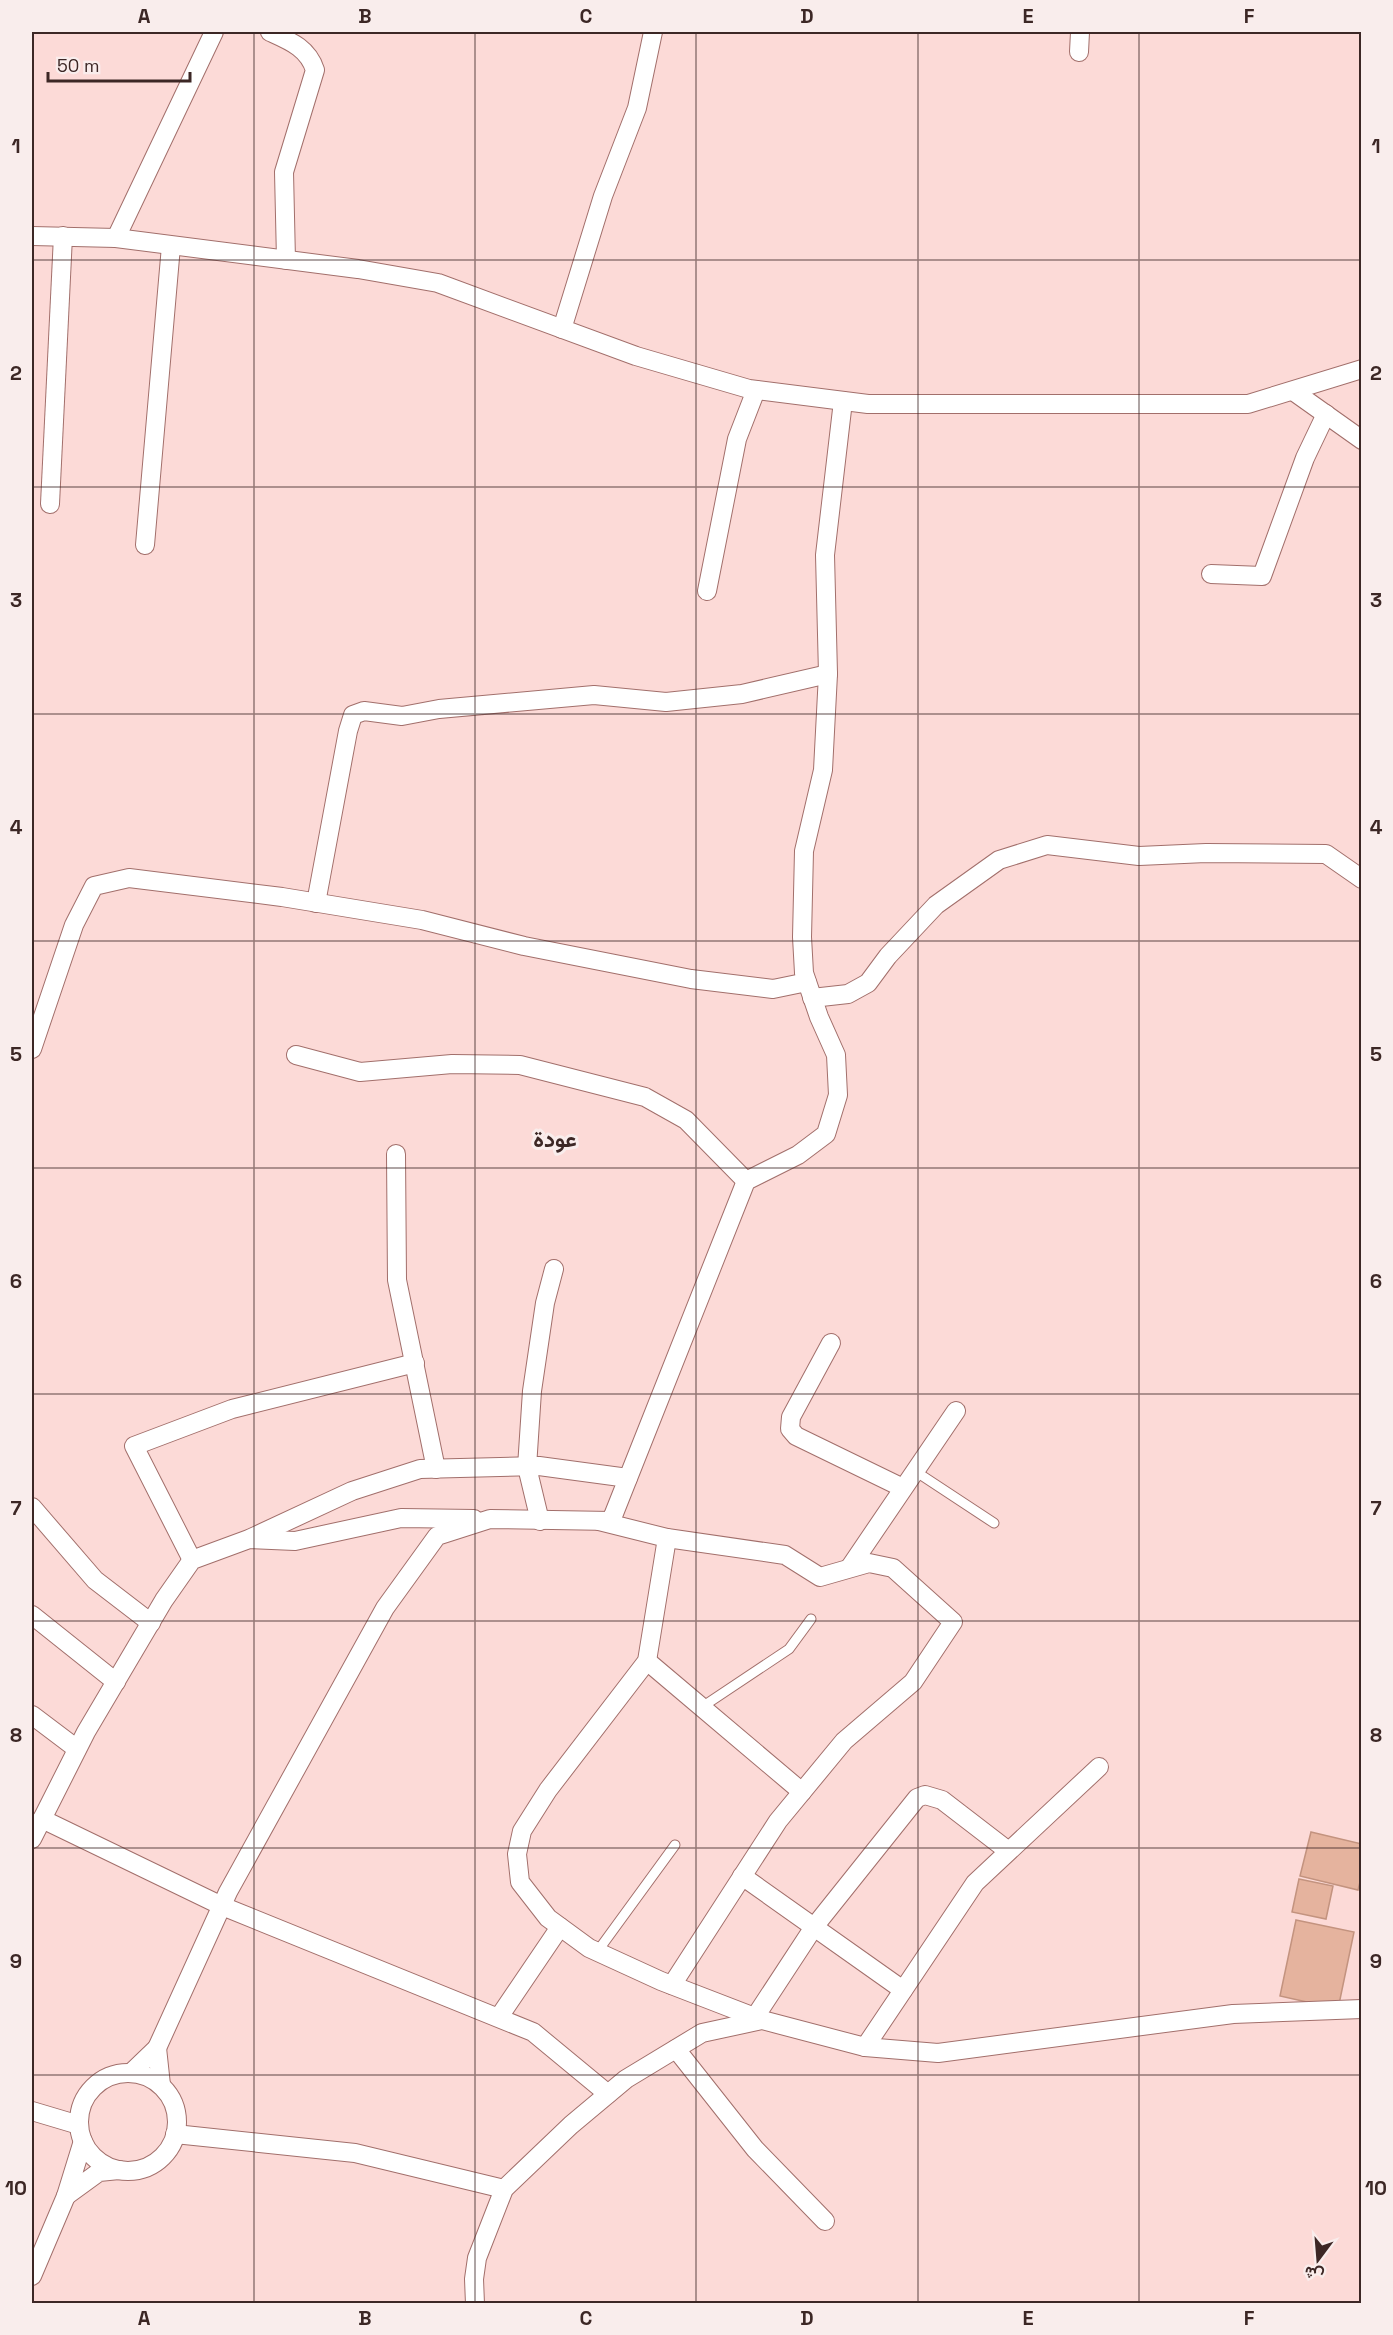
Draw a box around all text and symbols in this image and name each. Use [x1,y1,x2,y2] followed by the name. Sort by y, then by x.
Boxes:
[138,3,151,29] text: A
[358,3,372,29] text: B
[580,3,593,29] text: C
[800,3,814,29] text: D
[1022,3,1034,29] text: E
[1244,3,1255,29] text: F
[48,45,190,83] scale bar
[57,54,99,77] text: 50 m
[11,133,21,159] text: 1
[1371,133,1381,159] text: 1
[10,360,22,386] text: 2
[1370,360,1382,386] text: 2
[10,587,22,613] text: 3
[1370,587,1382,613] text: 3
[10,814,23,840] text: 4
[1370,814,1383,840] text: 4
[10,1041,22,1067] text: 5
[1370,1041,1382,1067] text: 5
[533,1125,577,1153] district label: عودة
[10,1268,22,1294] text: 6
[1370,1268,1382,1294] text: 6
[10,1495,22,1521] text: 7
[1370,1495,1382,1521] text: 7
[10,1722,22,1748] text: 8
[1370,1722,1382,1748] text: 8
[10,1948,22,1974] text: 9
[1370,1948,1382,1974] text: 9
[5,2175,27,2201] text: 10
[1365,2175,1387,2201] text: 10
[1288,2230,1348,2290] north arrow
[1302,2261,1326,2287] text: ش
[138,2305,151,2331] text: A
[358,2305,372,2331] text: B
[580,2305,593,2331] text: C
[800,2305,814,2331] text: D
[1022,2305,1034,2331] text: E
[1244,2305,1255,2331] text: F

